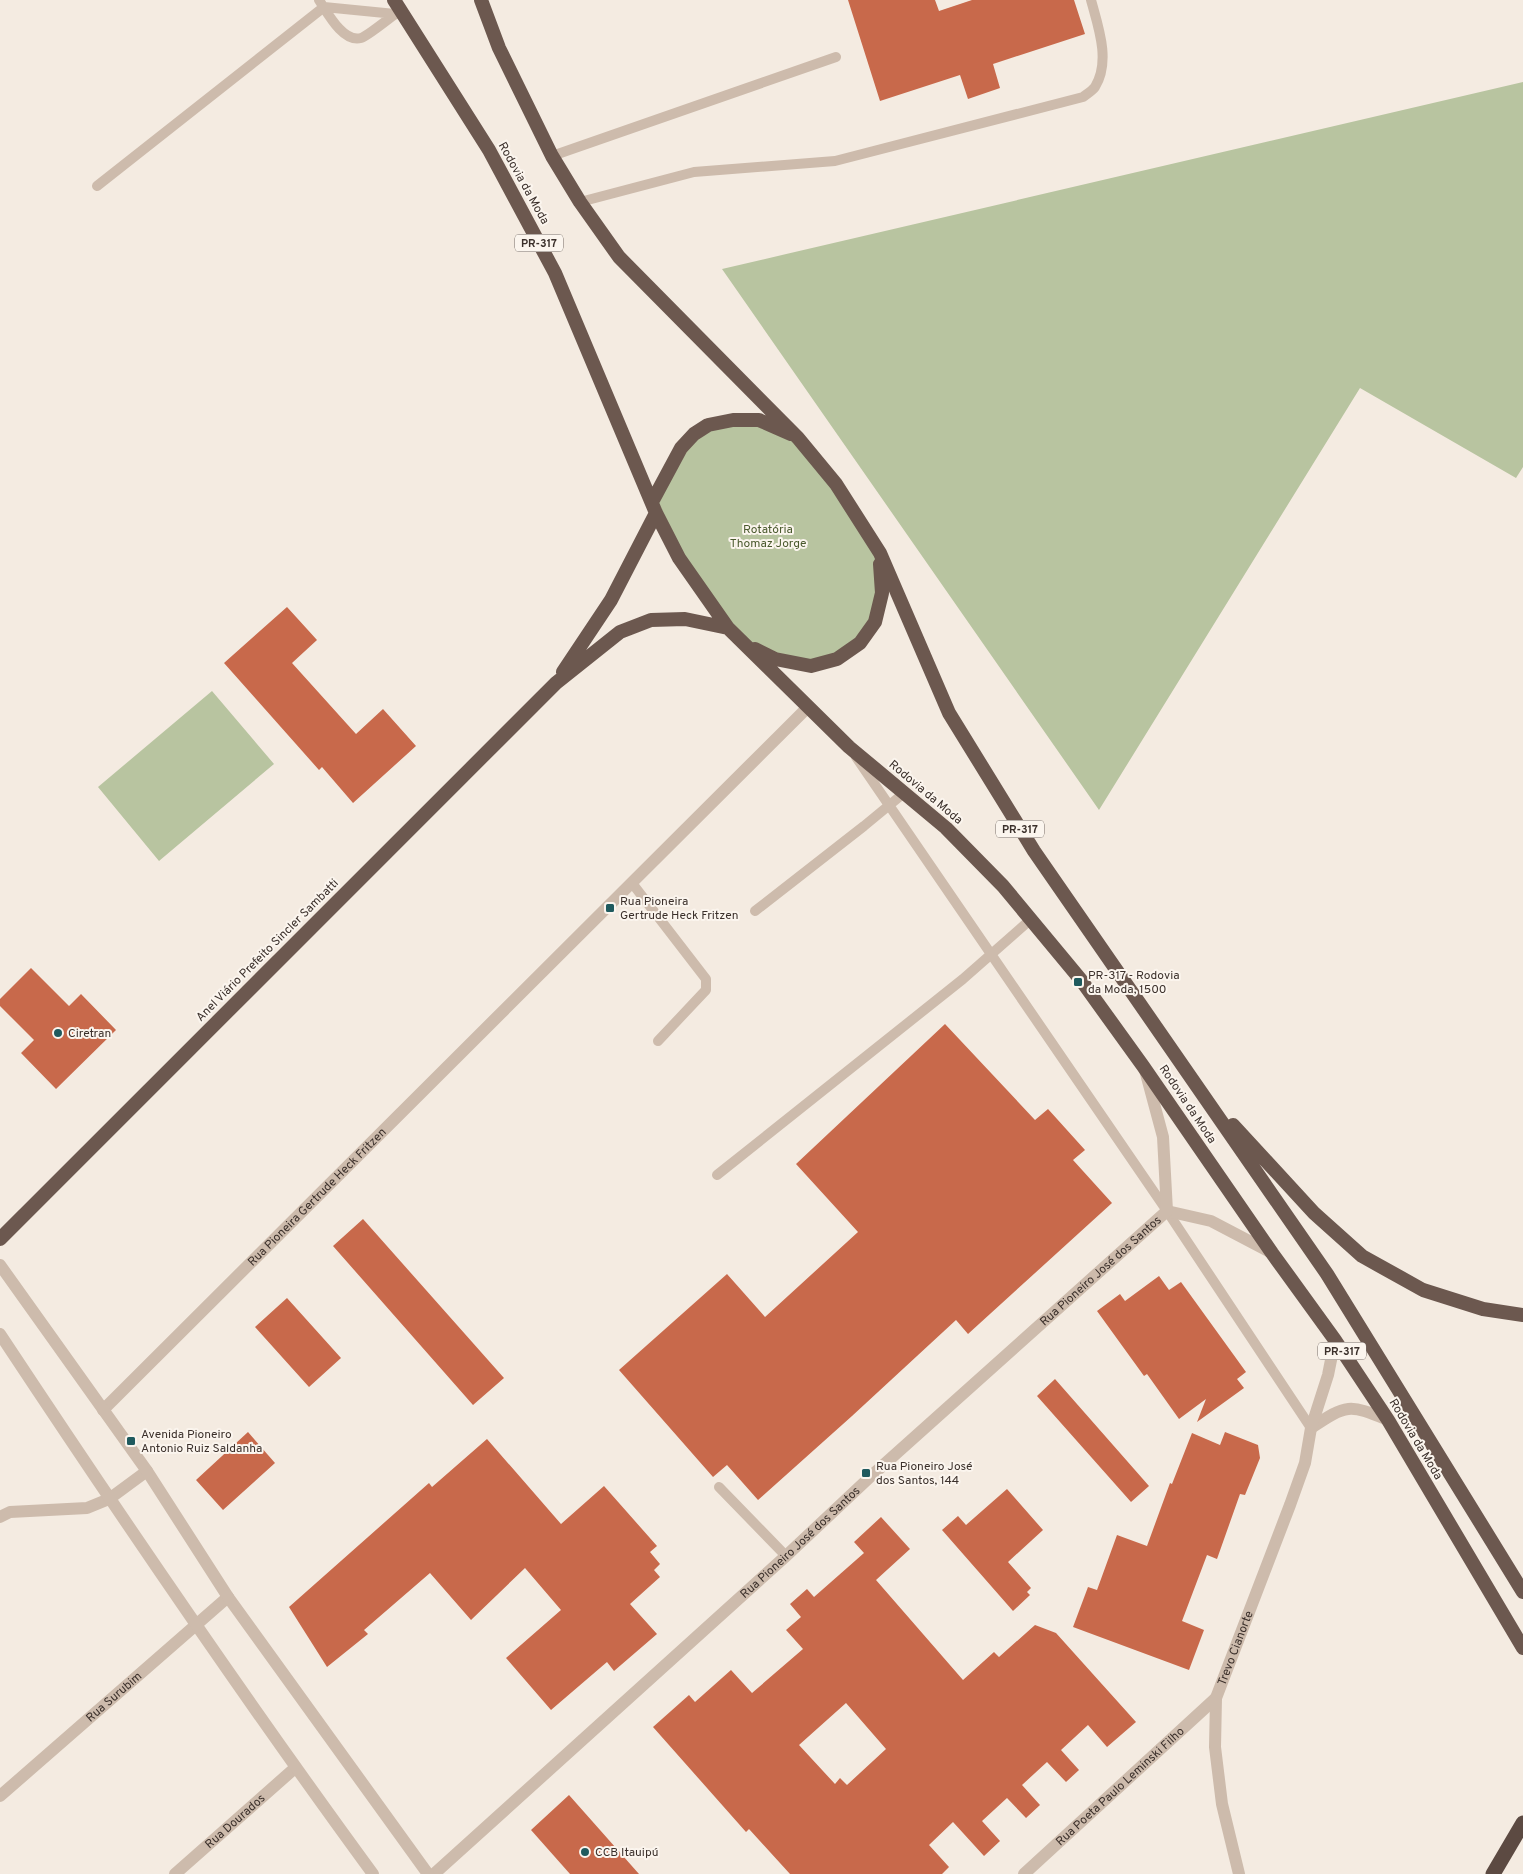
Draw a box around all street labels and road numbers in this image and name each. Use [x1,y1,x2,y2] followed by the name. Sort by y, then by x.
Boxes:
[494,139,552,227] street label: Rodovia da Moda
[515,234,563,252] road number: PR-317
[885,757,966,828] street label: Rodovia da Moda
[996,821,1044,838] road number: PR-317
[193,876,343,1026] street label: Anel Viário Prefeito Sincler Sambatti
[1155,1062,1219,1147] street label: Rodovia da Moda
[245,1125,390,1270] street label: Rua Pioneira Gertrude Heck Fritzen
[1037,1213,1165,1330] street label: Rua Pioneiro José dos Santos
[1318,1342,1366,1360] road number: PR-317
[1385,1396,1446,1483] street label: Rodovia da Moda
[737,1483,864,1603] street label: Rua Pioneiro José dos Santos
[1215,1609,1258,1688] street label: Trevo Cianorte
[83,1669,146,1726] street label: Rua Surubim
[1053,1724,1188,1850] street label: Rua Poeta Paulo Leminski Filho
[202,1791,269,1853] street label: Rua Dourados

